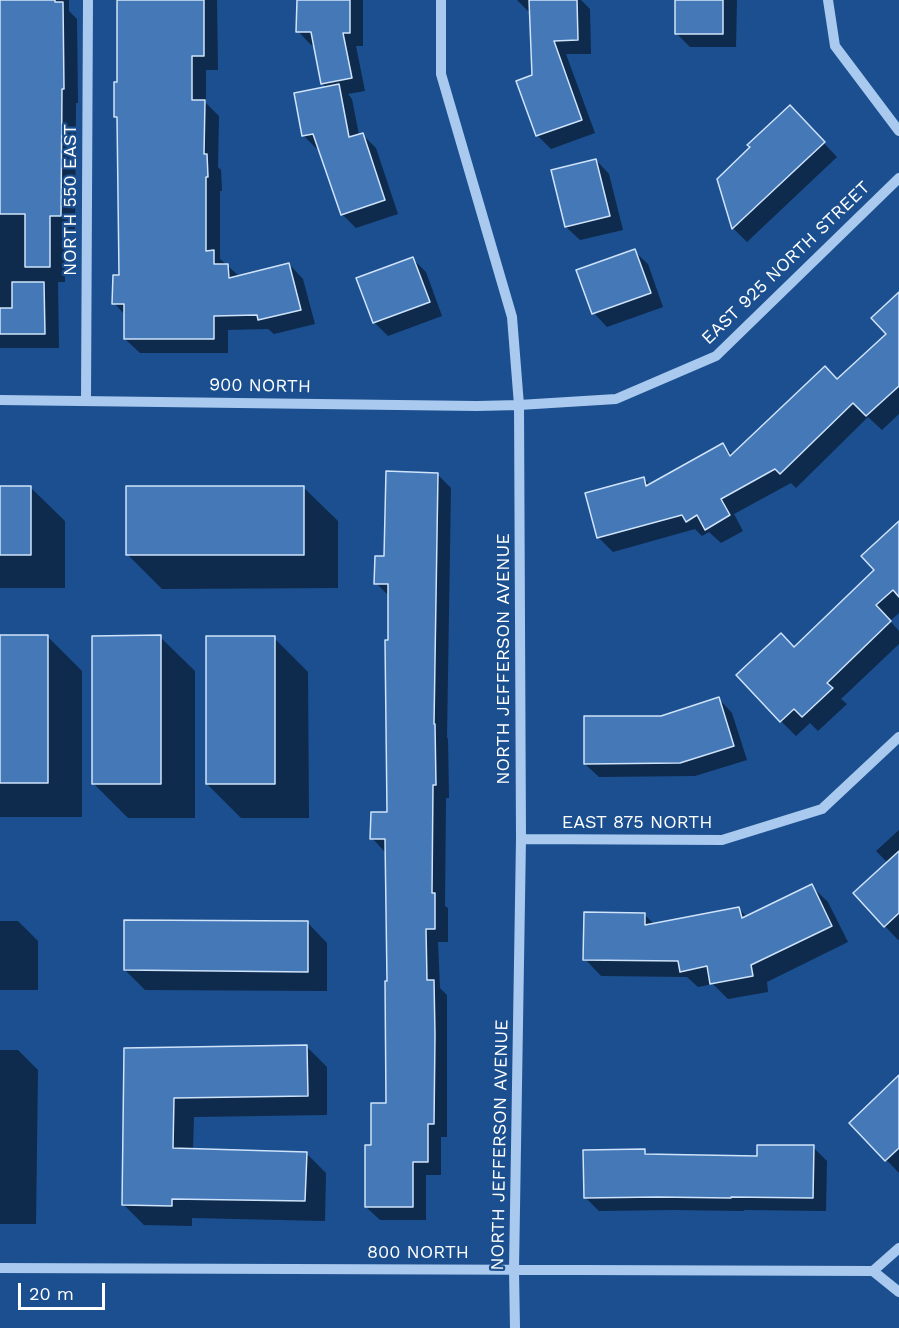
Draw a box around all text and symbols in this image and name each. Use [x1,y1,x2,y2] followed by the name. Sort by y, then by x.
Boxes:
[60,124,82,276] street label: NORTH 550 EAST
[697,177,875,349] street label: EAST 925 NORTH STREET
[209,374,311,398] street label: 900 NORTH
[493,533,515,785] street label: NORTH JEFFERSON AVENUE
[562,812,712,834] street label: EAST 875 NORTH
[487,1019,513,1271] street label: NORTH JEFFERSON AVENUE
[367,1242,469,1264] street label: 800 NORTH
[21,1271,108,1309] scale bar
[29,1283,74,1304] text: 20 m

